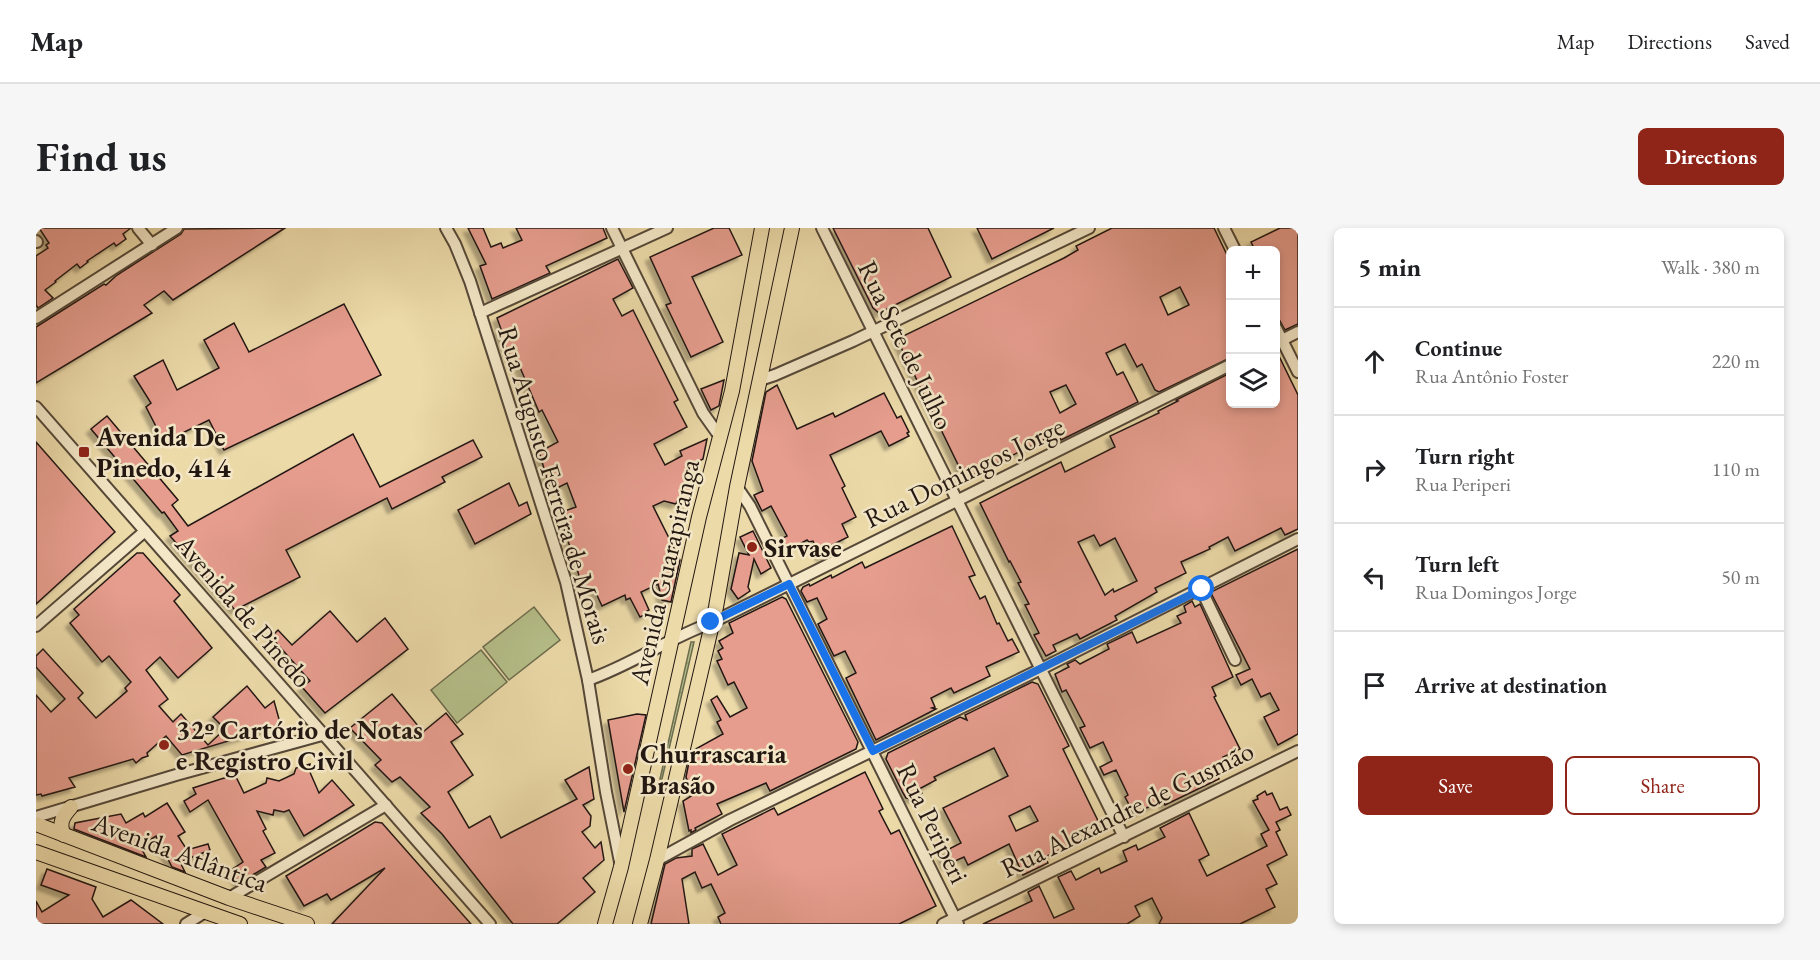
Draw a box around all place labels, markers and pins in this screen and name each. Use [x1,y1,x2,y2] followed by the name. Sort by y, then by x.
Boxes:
[95,419,231,485] place label: Avenida De Pinedo, 414
[77,445,91,459] marker: Avenida De Pinedo, 414
[764,530,842,565] place label: Sirvase
[745,540,759,554] marker: Sirvase
[176,712,423,778] place label: 32º Cartório de Notas e Registro Civil
[640,736,787,802] place label: Churrascaria Brasão
[157,738,171,752] marker: 32º Cartório de Notas e Registro Civil
[621,762,635,776] marker: Churrascaria Brasão

